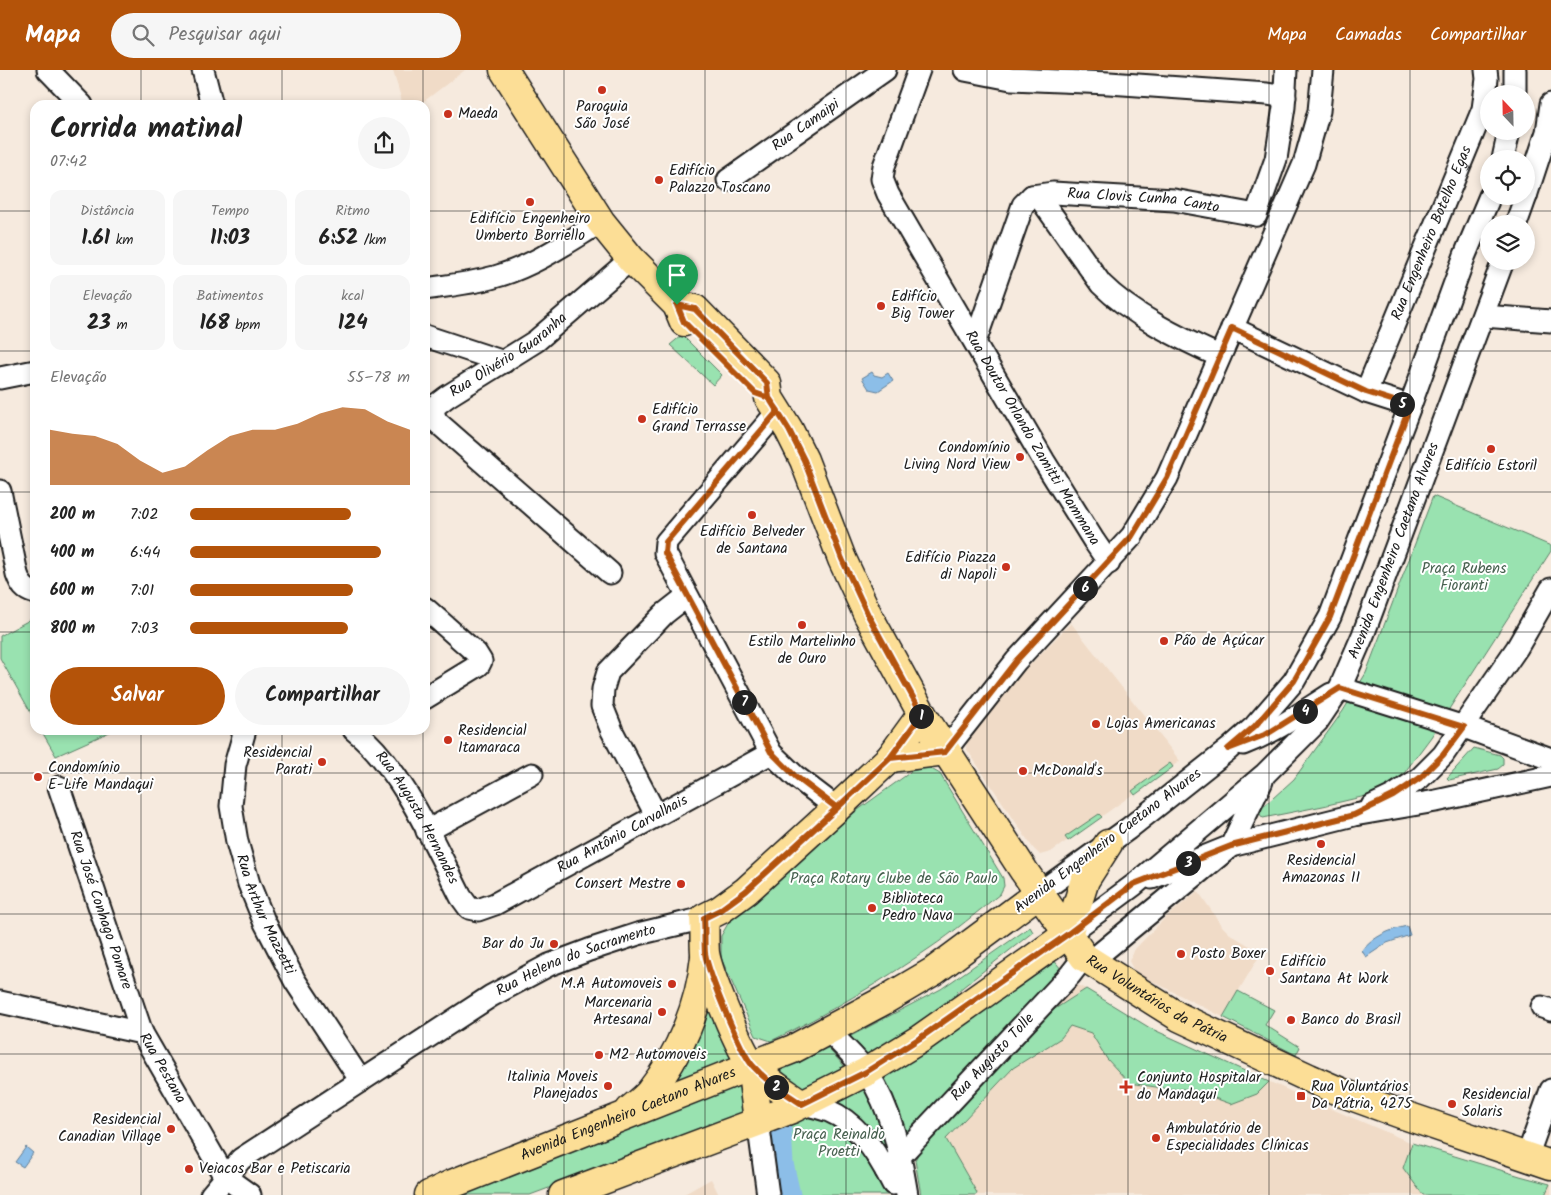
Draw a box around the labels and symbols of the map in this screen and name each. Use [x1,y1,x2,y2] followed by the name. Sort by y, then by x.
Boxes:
[596,84,608,96] marker: Paroquia São José
[1480,85,1535,140] north arrow
[767,92,846,158] street label: Rua Camaipi
[575,95,631,136] place label: Paroquia São José
[458,102,498,126] place label: Maeda
[442,108,454,120] marker: Maeda
[1385,142,1479,324] street label: Rua Engenheiro Botelho Egas
[669,159,771,200] place label: Edifício Palazzo Toscano
[653,174,665,186] marker: Edifício Palazzo Toscano
[1067,182,1222,220] street label: Rua Clovis Cunha Canto
[524,196,536,208] marker: Edifício Engenheiro Umberto Borriello
[470,207,591,248] place label: Edifício Engenheiro Umberto Borriello
[656,254,698,305] pin
[891,285,955,326] place label: Edifício Big Tower
[875,300,887,312] marker: Edifício Big Tower
[445,307,573,404] street label: Rua Olivério Guaranha
[958,326,1106,551] street label: Rua Doutor Orlando Zamitti Mammana
[1390,392,1414,416] pin: 5
[652,398,746,439] place label: Edifício Grand Terrasse
[636,413,648,425] marker: Edifício Grand Terrasse
[903,436,1011,477] place label: Condomínio Living Nord View
[1342,438,1446,663] street label: Avenida Engenheiro Caetano Alvares
[1485,443,1497,455] marker: Edifício Estoril
[1014,451,1026,463] marker: Condomínio Living Nord View
[1445,454,1537,478] place label: Edifício Estoril
[746,509,758,521] marker: Edifício Belveder de Santana
[700,520,805,561] place label: Edifício Belveder de Santana
[905,546,997,587] place label: Edifício Piazza di Napoli
[1422,557,1507,598] park label: Praça Rubens Fioranti
[1000,561,1012,573] marker: Edifício Piazza di Napoli
[1072,576,1098,600] pin: 6
[796,619,808,631] marker: Estilo Martelinho de Ouro
[1174,629,1265,653] place label: Pão de Açúcar
[748,630,856,671] place label: Estilo Martelinho de Ouro
[1158,635,1170,647] marker: Pão de Açúcar
[732,690,756,714] pin: 7
[1292,698,1318,724] pin: 4
[908,704,934,728] pin: 1
[1106,712,1216,736] place label: Lojas Americanas
[1090,718,1102,730] marker: Lojas Americanas
[458,719,527,760] place label: Residencial Itamaraca
[442,734,454,746] marker: Residencial Itamaraca
[243,741,313,782] place label: Residencial Parati
[369,746,465,889] street label: Rua Augusta Hernandes
[48,756,155,797] place label: Condomínio E-Life Mandaqui
[316,756,328,768] marker: Residencial Parati
[1033,759,1103,783] place label: McDonald's
[1009,762,1207,920] street label: Avenida Engenheiro Caetano Alvares
[1017,765,1029,777] marker: McDonald's
[32,771,44,783] marker: Condomínio E-Life Mandaqui
[553,788,693,880] street label: Rua Antônio Carvalhais
[63,828,139,993] street label: Rua José Conhago Pomare
[1315,838,1327,850] marker: Residencial Amazonas II
[1282,849,1360,890] place label: Residencial Amazonas II
[1176,850,1200,876] pin: 3
[229,851,302,980] street label: Rua Arthur Mazzetti
[790,867,998,891] park label: Praça Rotary Clube de São Paulo
[575,872,671,896] place label: Consert Mestre
[675,878,687,890] marker: Consert Mestre
[882,887,953,928] place label: Biblioteca Pedro Nava
[866,902,878,914] marker: Biblioteca Pedro Nava
[492,918,659,1003] street label: Rua Helena do Sacramento
[482,932,544,956] place label: Bar do Ju
[548,938,560,950] marker: Bar do Ju
[1191,942,1266,966] place label: Posto Boxer
[1175,948,1187,960] marker: Posto Boxer
[1081,949,1231,1050] street label: Rua Voluntários da Pátria
[1280,950,1389,991] place label: Edifício Santana At Work
[1264,965,1276,977] marker: Edifício Santana At Work
[561,972,663,996] place label: M.A Automoveis
[666,978,678,990] marker: M.A Automoveis
[584,991,652,1032] place label: Marcenaria Artesanal
[656,1006,668,1018] marker: Marcenaria Artesanal
[945,1007,1041,1107] street label: Rua Augusto Tolle
[1301,1008,1401,1032] place label: Banco do Brasil
[1285,1014,1297,1026] marker: Banco do Brasil
[132,1028,192,1108] street label: Rua Pestana
[609,1043,707,1067] place label: M2 Automoveis
[593,1049,605,1061] marker: M2 Automoveis
[517,1061,740,1168] street label: Avenida Engenheiro Caetano Alvares
[507,1065,599,1106] place label: Italinia Moveis Planejados
[1137,1066,1262,1107] place label: Conjunto Hospitalar do Mandaqui
[764,1074,788,1100] pin: 2
[1311,1075,1413,1116] place label: Rua Voluntários Da Pátria, 4275
[602,1080,614,1092] marker: Italinia Moveis Planejados
[1119,1080,1133,1094] marker: Conjunto Hospitalar do Mandaqui
[1462,1083,1531,1124] place label: Residencial Solaris
[1295,1090,1307,1102] marker: Rua Voluntários Da Pátria, 4275
[1446,1098,1458,1110] marker: Residencial Solaris
[58,1108,161,1149] place label: Residencial Canadian Village
[1166,1117,1309,1158] place label: Ambulatório de Especialidades Clínicas
[165,1123,177,1135] marker: Residencial Canadian Village
[793,1123,885,1164] park label: Praça Reinaldo Proetti
[1150,1132,1162,1144] marker: Ambulatório de Especialidades Clínicas
[199,1157,351,1181] place label: Veiacos Bar e Petiscaria
[183,1163,195,1175] marker: Veiacos Bar e Petiscaria

